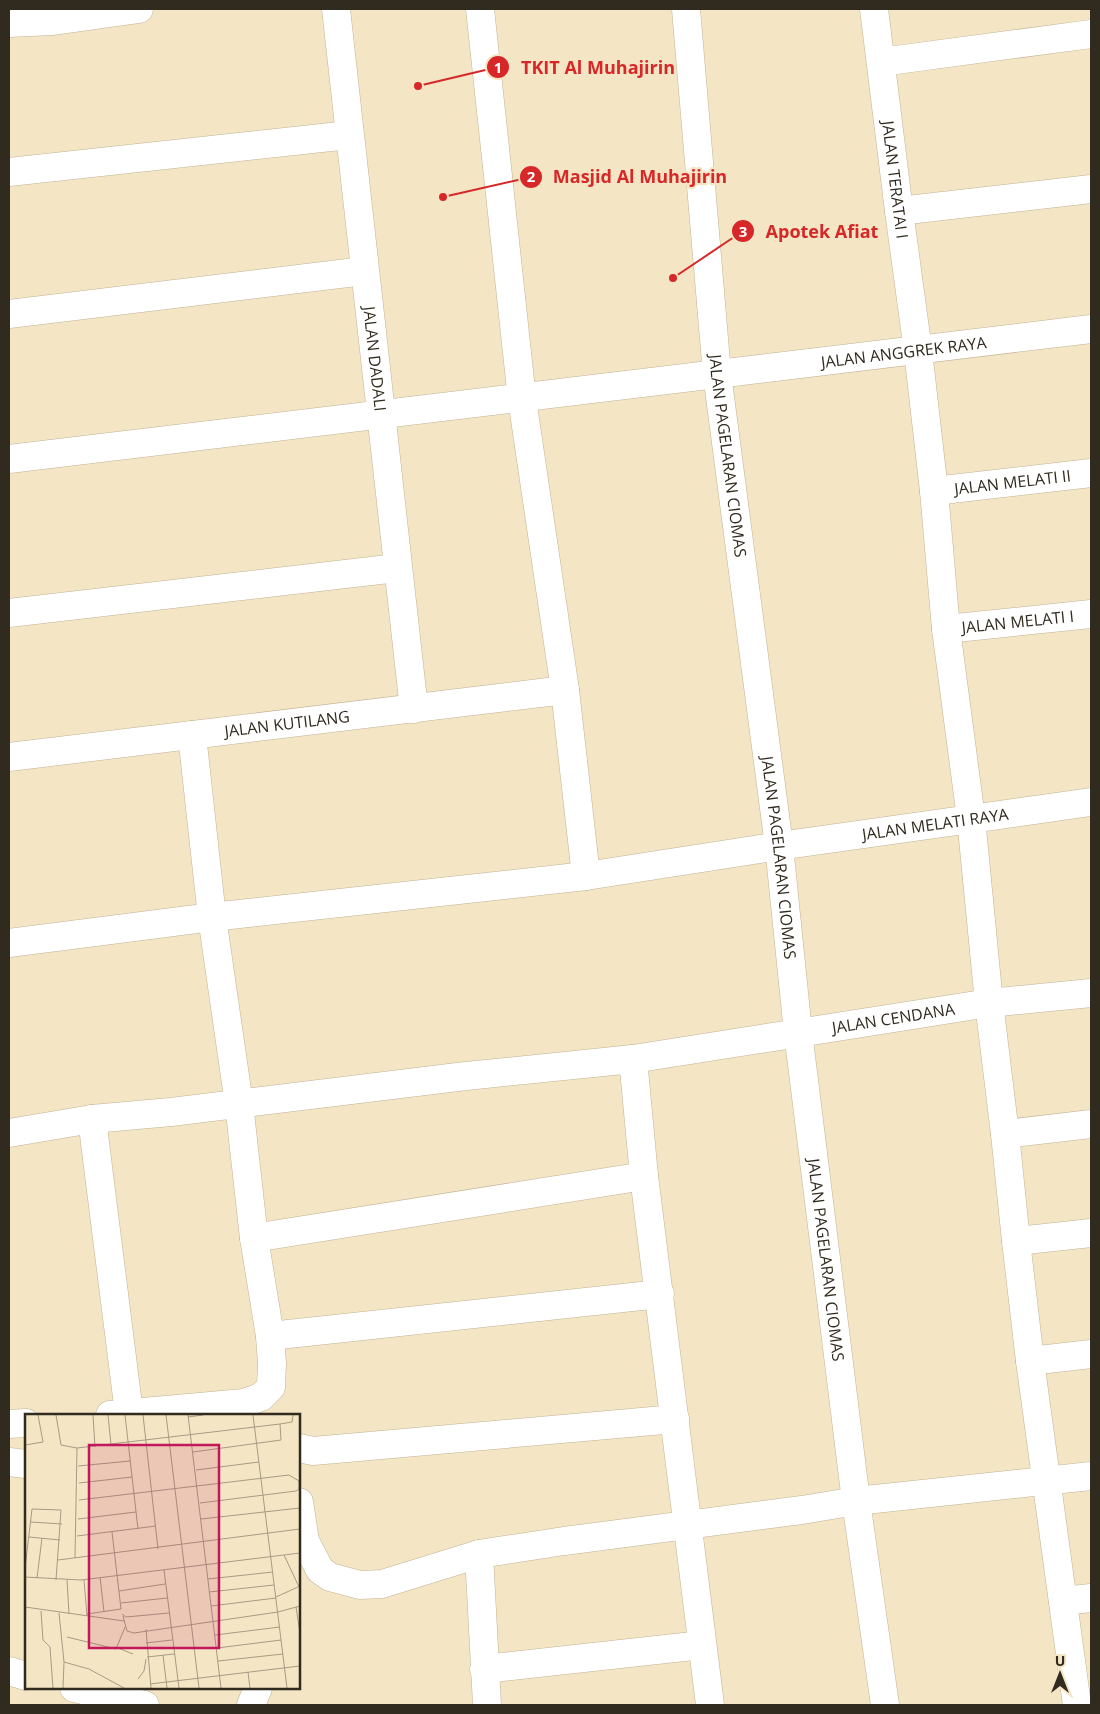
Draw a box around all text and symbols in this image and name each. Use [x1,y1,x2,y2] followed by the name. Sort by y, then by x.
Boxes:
[486,51,685,84] callout: TKIT Al Muhajirin
[521,55,675,79] text: TKIT Al Muhajirin
[494,57,502,77] text: 1
[877,117,914,240] street label: JALAN TERATAI I
[518,160,738,193] callout: Masjid Al Muhajirin
[553,164,727,188] text: Masjid Al Muhajirin
[527,166,536,186] text: 2
[731,215,889,248] callout: Apotek Afiat
[766,219,879,243] text: Apotek Afiat
[739,221,747,241] text: 3
[358,303,392,412] street label: JALAN DADALI
[818,331,988,373] street label: JALAN ANGGREK RAYA
[704,352,752,559] street label: JALAN PAGELARAN CIOMAS
[951,464,1072,500] street label: JALAN MELATI II
[958,605,1075,639] street label: JALAN MELATI I
[221,705,351,742] street label: JALAN KUTILANG
[756,753,802,961] street label: JALAN PAGELARAN CIOMAS
[859,803,1011,845] street label: JALAN MELATI RAYA
[828,997,957,1039] street label: JALAN CENDANA
[802,1155,850,1363] street label: JALAN PAGELARAN CIOMAS
[25,1414,300,1689] inset map
[1035,1649,1085,1699] north arrow
[1055,1651,1065,1670] text: U

